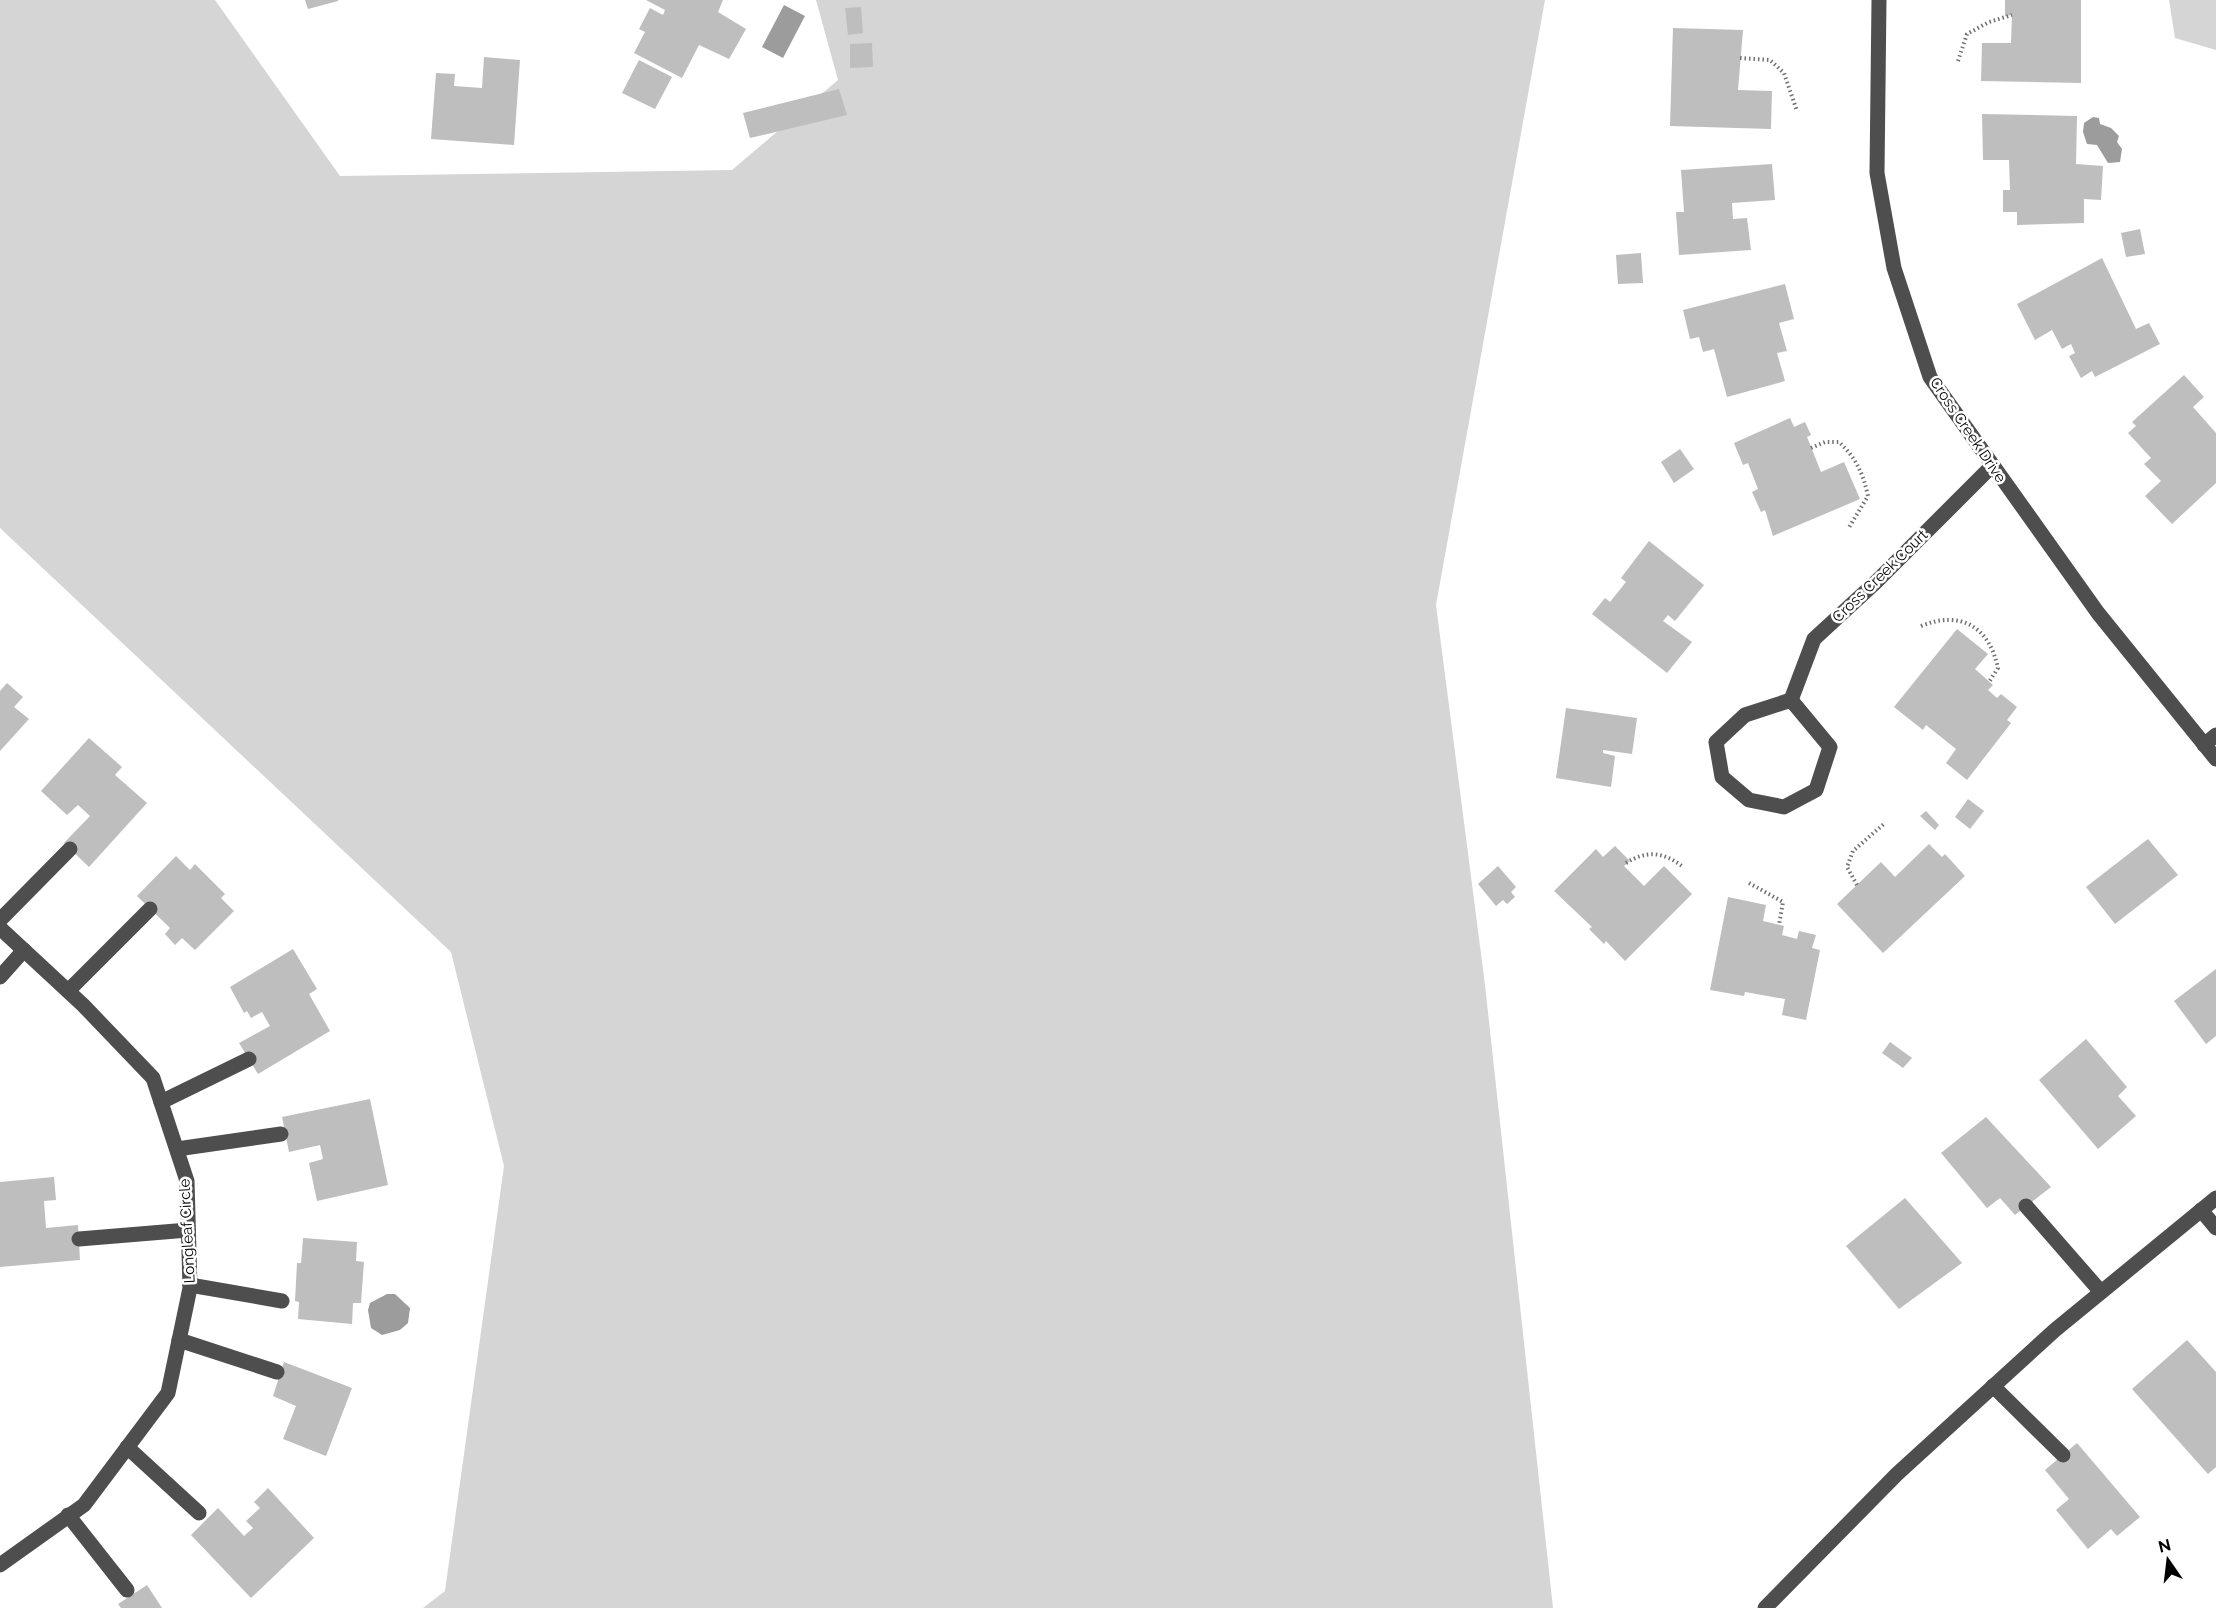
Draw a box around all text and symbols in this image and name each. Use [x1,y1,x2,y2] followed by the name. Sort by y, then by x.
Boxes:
[1926,374,2010,486] street label: Cross Creek Drive
[1829,526,1931,626] street label: Cross Creek Court
[175,1178,199,1284] street label: Longleaf Circle
[2138,1530,2198,1590] north arrow
[2156,1535,2173,1557] text: N

